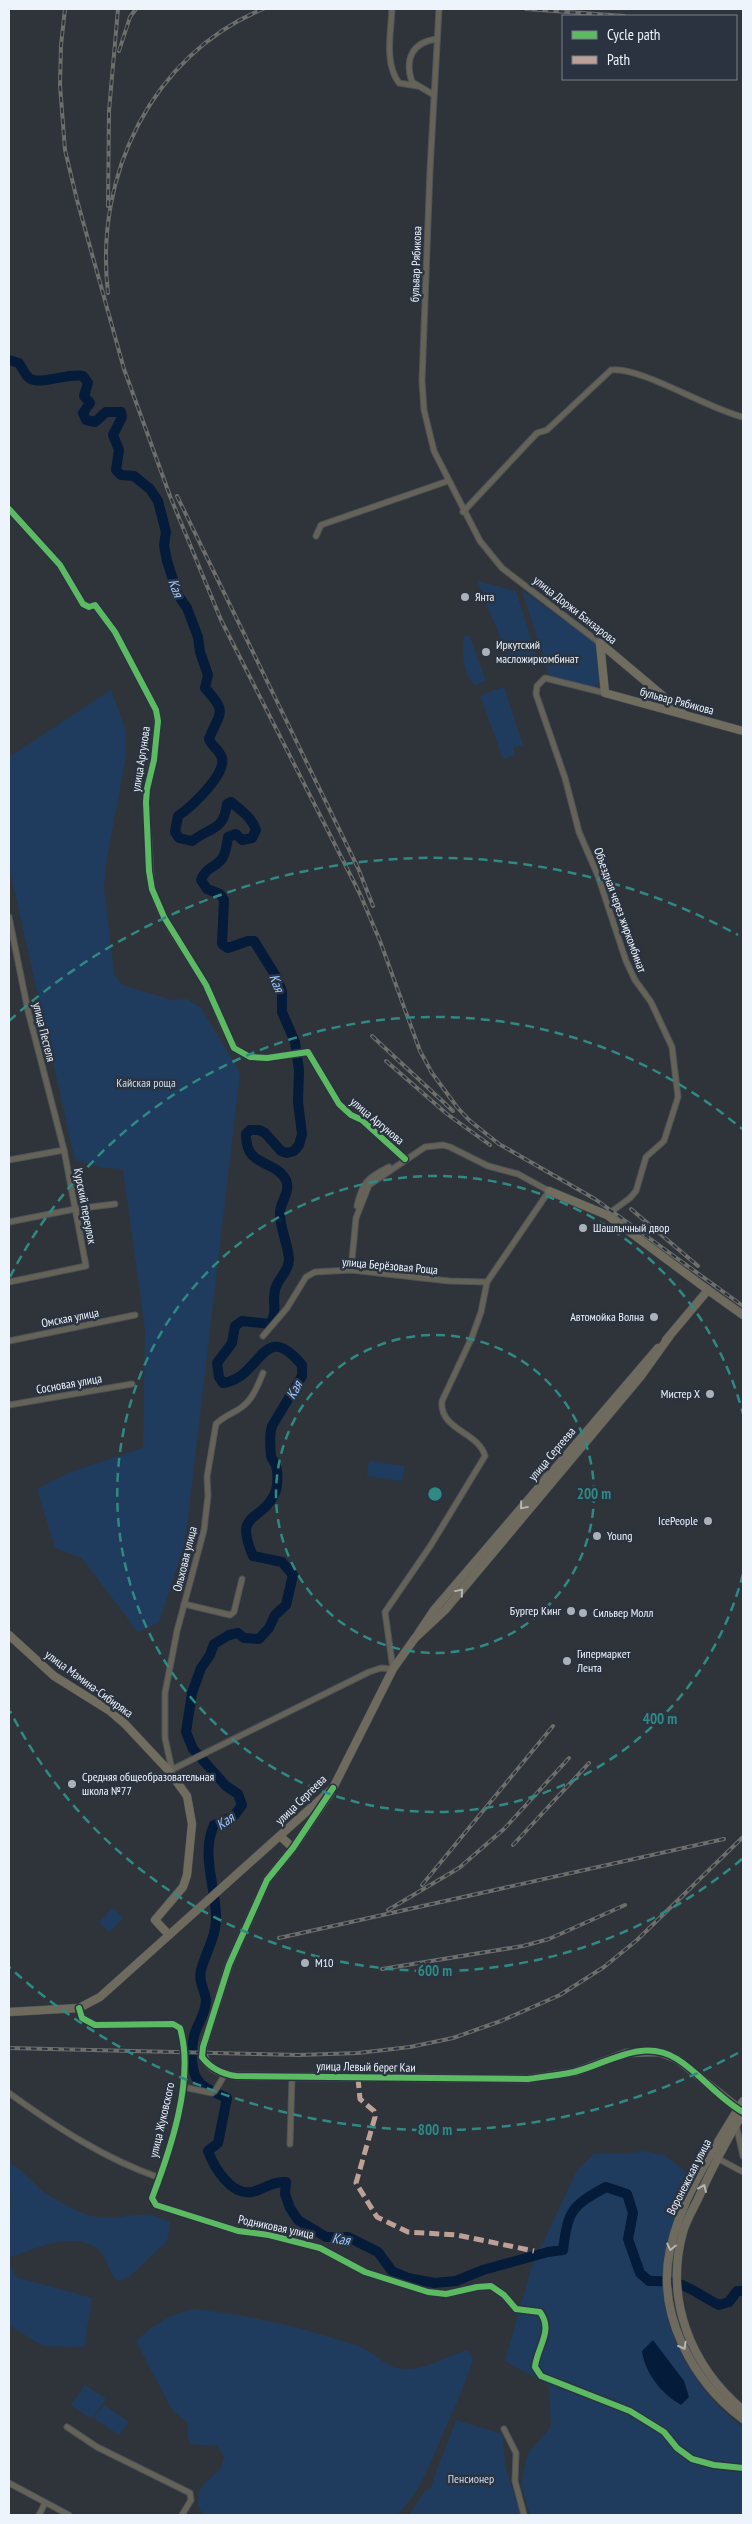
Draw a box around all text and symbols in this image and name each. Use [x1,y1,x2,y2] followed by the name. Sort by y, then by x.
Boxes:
[562,15,737,80] legend
[607,25,660,44] text: Cycle path
[607,50,630,69] text: Path
[407,225,424,302] street label: бульвар Рябикова
[530,572,620,647] street label: улица Доржи Банзарова
[164,577,188,601] water label: Кая
[475,589,495,604] place label: Янта
[459,591,471,603] marker: Янта
[496,637,579,666] place label: Иркутский масложиркомбинат
[480,646,492,658] marker: Иркутский масложиркомбинат
[638,683,716,718] street label: бульвар Рябикова
[128,725,153,793] street label: улица Аргунова
[591,845,650,975] street label: Объездная через жиркомбинат
[265,971,289,996] water label: Кая
[30,1001,59,1063] street label: улица Пестеля
[116,1075,176,1090] park label: Кайская роща
[347,1094,408,1148] street label: улица Аргунова
[71,1167,100,1245] street label: Курский переулок
[593,1220,669,1235] place label: Шашлычный двор
[577,1222,589,1234] marker: Шашлычный двор
[341,1254,439,1277] street label: улица Берёзовая Роща
[40,1305,100,1330] street label: Омская улица
[570,1309,644,1324] place label: Автомойка Волна
[648,1311,660,1323] marker: Автомойка Волна
[35,1370,103,1397] street label: Сосновая улица
[282,1376,307,1402] water label: Кая
[661,1386,700,1401] place label: Мистер Х
[704,1388,716,1400] marker: Мистер Х
[525,1424,578,1484] street label: улица Сергеева
[577,1484,611,1503] text: 200 m
[426,1485,444,1503] centre of rings
[519,1500,528,1509] one-way arrow
[658,1513,698,1528] place label: IcePeople
[702,1515,714,1527] marker: IcePeople
[169,1525,200,1593] street label: Ольховая улица
[607,1528,632,1543] place label: Young
[591,1530,603,1542] marker: Young
[454,1589,462,1598] one-way arrow
[510,1603,561,1618] place label: Бургер Кинг
[565,1605,577,1617] marker: Бургер Кинг
[593,1605,653,1620] place label: Сильвер Молл
[577,1607,589,1619] marker: Сильвер Молл
[576,1646,631,1675] place label: Гипермаркет Лента
[42,1647,136,1721] street label: улица Мамина-Сибиряка
[561,1655,573,1667] marker: Гипермаркет Лента
[643,1709,677,1728] text: 400 m
[82,1769,215,1798] place label: Средняя общеобразовательная школа №77
[272,1771,330,1828] street label: улица Сергеева
[66,1778,78,1790] marker: Средняя общеобразовательная школа №77
[212,1808,239,1834] water label: Кая
[315,1955,333,1970] place label: M10
[299,1957,311,1969] marker: M10
[418,1961,452,1980] text: 600 m
[316,2058,416,2075] street label: улица Левый берег Каи
[146,2081,177,2159] street label: улица Жуковского
[418,2120,452,2139] text: 800 m
[663,2136,714,2217] street label: Воронежская улица
[696,2184,707,2193] one-way arrow
[237,2211,316,2242] street label: Родниковая улица
[331,2229,353,2249] water label: Кая
[666,2243,677,2252] one-way arrow
[677,2341,687,2350] one-way arrow
[448,2471,494,2486] park label: Пенсионер

